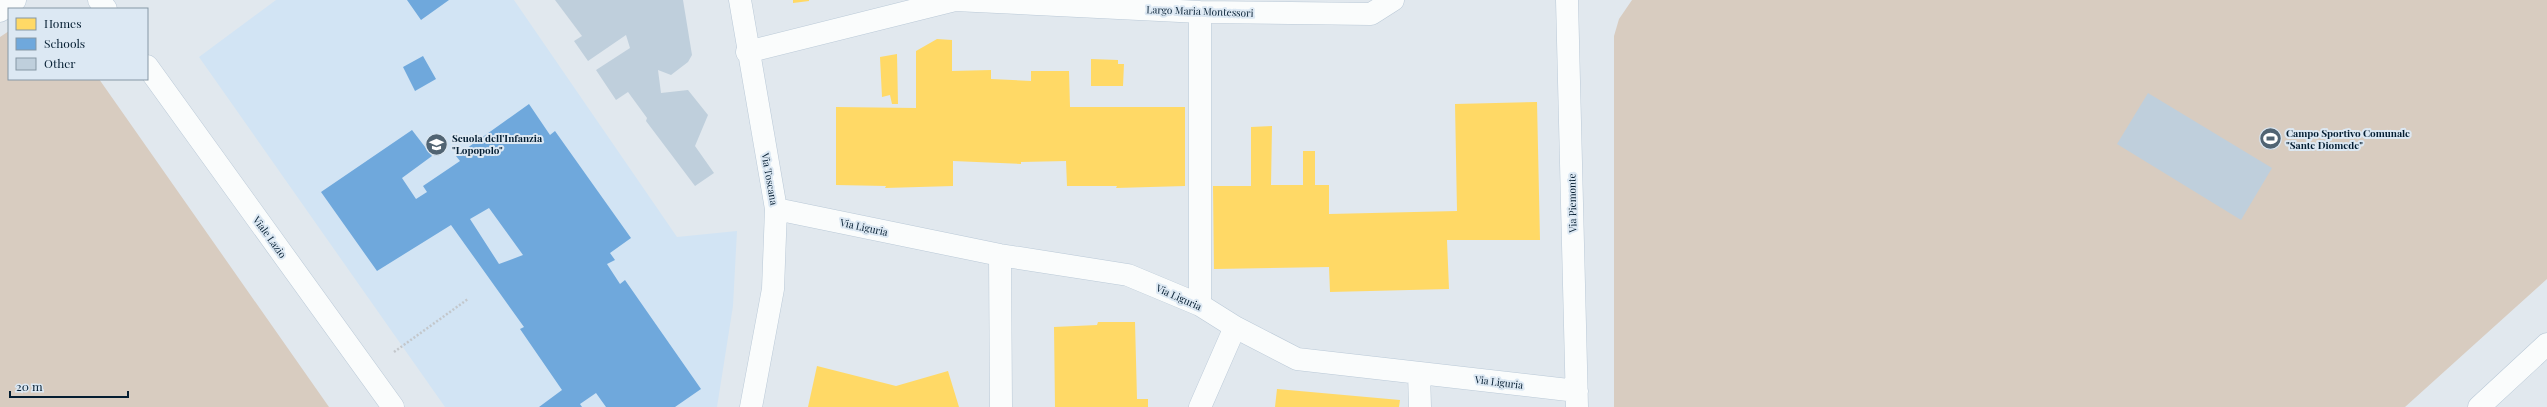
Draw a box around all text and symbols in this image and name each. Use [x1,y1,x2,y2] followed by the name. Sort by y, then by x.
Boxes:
[1146,2,1254,20] street label: Largo Maria Montessori
[8,8,148,80] legend
[44,15,82,31] text: Homes
[44,35,85,51] text: Schools
[44,55,76,71] text: Other
[2257,126,2283,152] sports icon: Campo Sportivo Comunale "Sante Diomede"
[2286,126,2410,152] place label: Campo Sportivo Comunale "Sante Diomede"
[424,131,450,157] school or university icon: Scuola dell'Infanzia "Lopopolo"
[452,131,543,157] place label: Scuola dell'Infanzia "Lopopolo"
[758,151,781,206] street label: Via Toscana
[1564,173,1580,234] street label: Via Piemonte
[250,213,290,261] street label: Viale Lazio
[838,215,889,239] street label: Via Liguria
[1153,280,1204,313] street label: Via Liguria
[1473,372,1524,392] street label: Via Liguria
[10,373,128,399] scale bar
[16,378,43,394] text: 20 m

